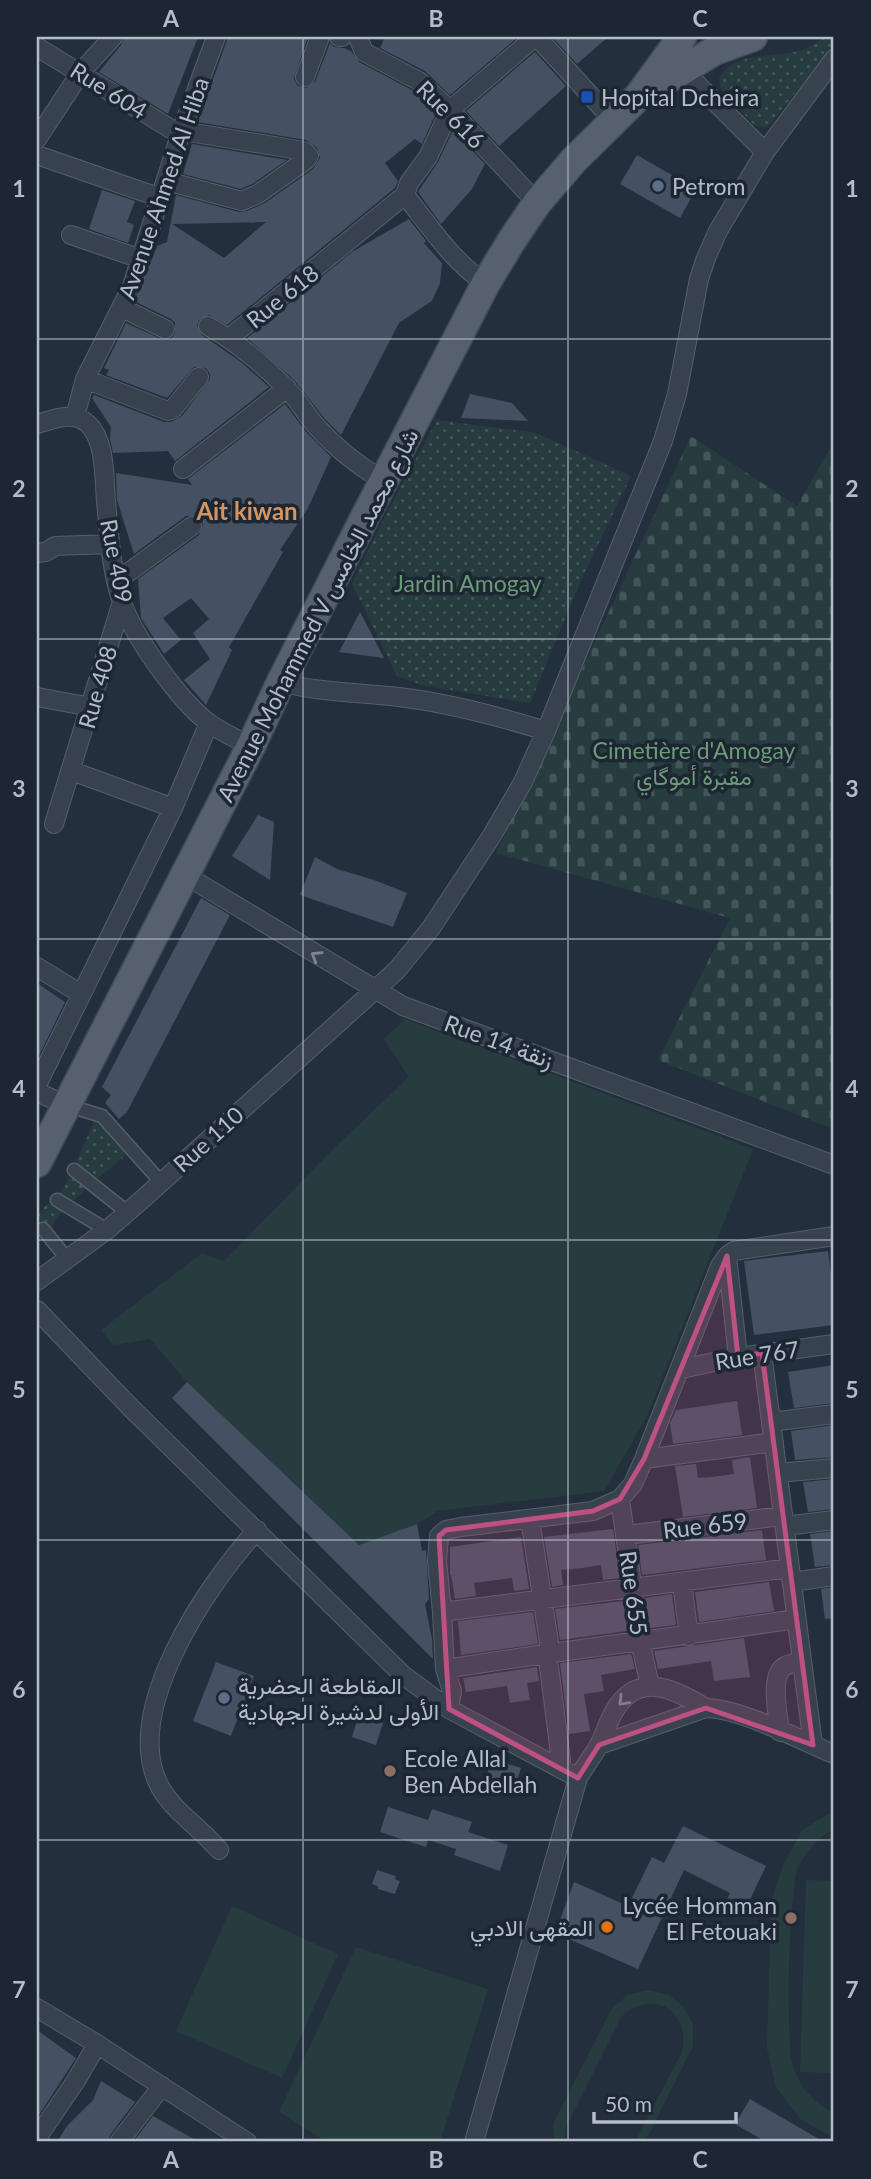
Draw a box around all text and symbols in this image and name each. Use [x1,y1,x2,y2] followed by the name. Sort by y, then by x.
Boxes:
[162,4,180,32] text: A
[428,4,444,32] text: B
[692,4,708,32] text: C
[66,56,152,124] street label: Rue 604
[112,73,214,303] street label: Avenue Ahmed Al Hiba
[411,74,491,154] street label: Rue 616
[601,83,759,111] place label: Hopital Dcheira
[579,89,595,105] marker: Hopital Dcheira
[672,172,745,200] place label: Petrom
[12,174,26,202] text: 1
[845,174,859,202] text: 1
[650,178,666,194] marker: Petrom
[240,258,324,334] street label: Rue 618
[210,424,426,807] street label: Avenue Mohammed V شارع محمد الخامس
[12,474,26,502] text: 2
[845,474,859,502] text: 2
[195,496,298,525] district label: Ait kiwan
[95,517,139,605] street label: Rue 409
[394,569,542,597] park label: Jardin Amogay
[72,642,122,732] street label: Rue 408
[593,736,796,796] park label: Cimetière d'Amogay مقبرة أموگاي
[12,774,26,802] text: 3
[845,774,859,802] text: 3
[311,951,324,964] one-way arrow
[440,1008,557,1075] street label: Rue 14 زنقة
[12,1074,26,1102] text: 4
[845,1074,859,1102] text: 4
[167,1100,249,1178] street label: Rue 110
[713,1335,801,1375] street label: Rue 767
[12,1375,26,1403] text: 5
[845,1375,859,1403] text: 5
[661,1506,749,1544] street label: Rue 659
[614,1549,654,1637] street label: Rue 655
[238,1671,439,1727] place label: المقاطعة الحضرية الأولى لدشيرة الجهادية
[12,1675,26,1703] text: 6
[845,1675,859,1703] text: 6
[216,1690,232,1706] marker: المقاطعة الحضرية الأولى لدشيرة الجهادية
[619,1692,632,1705] one-way arrow
[404,1744,537,1798] place label: Ecole Allal Ben Abdellah
[382,1763,398,1779] marker: Ecole Allal Ben Abdellah
[623,1891,777,1945] place label: Lycée Homman El Fetouaki
[783,1910,799,1926] marker: Lycée Homman El Fetouaki
[470,1913,593,1947] place label: المقهى الادبي
[599,1919,615,1935] marker: المقهى الادبي
[12,1975,26,2003] text: 7
[845,1975,859,2003] text: 7
[594,2081,736,2125] scale bar
[605,2091,652,2116] text: 50 m
[162,2145,180,2173] text: A
[428,2145,444,2173] text: B
[692,2145,708,2173] text: C

